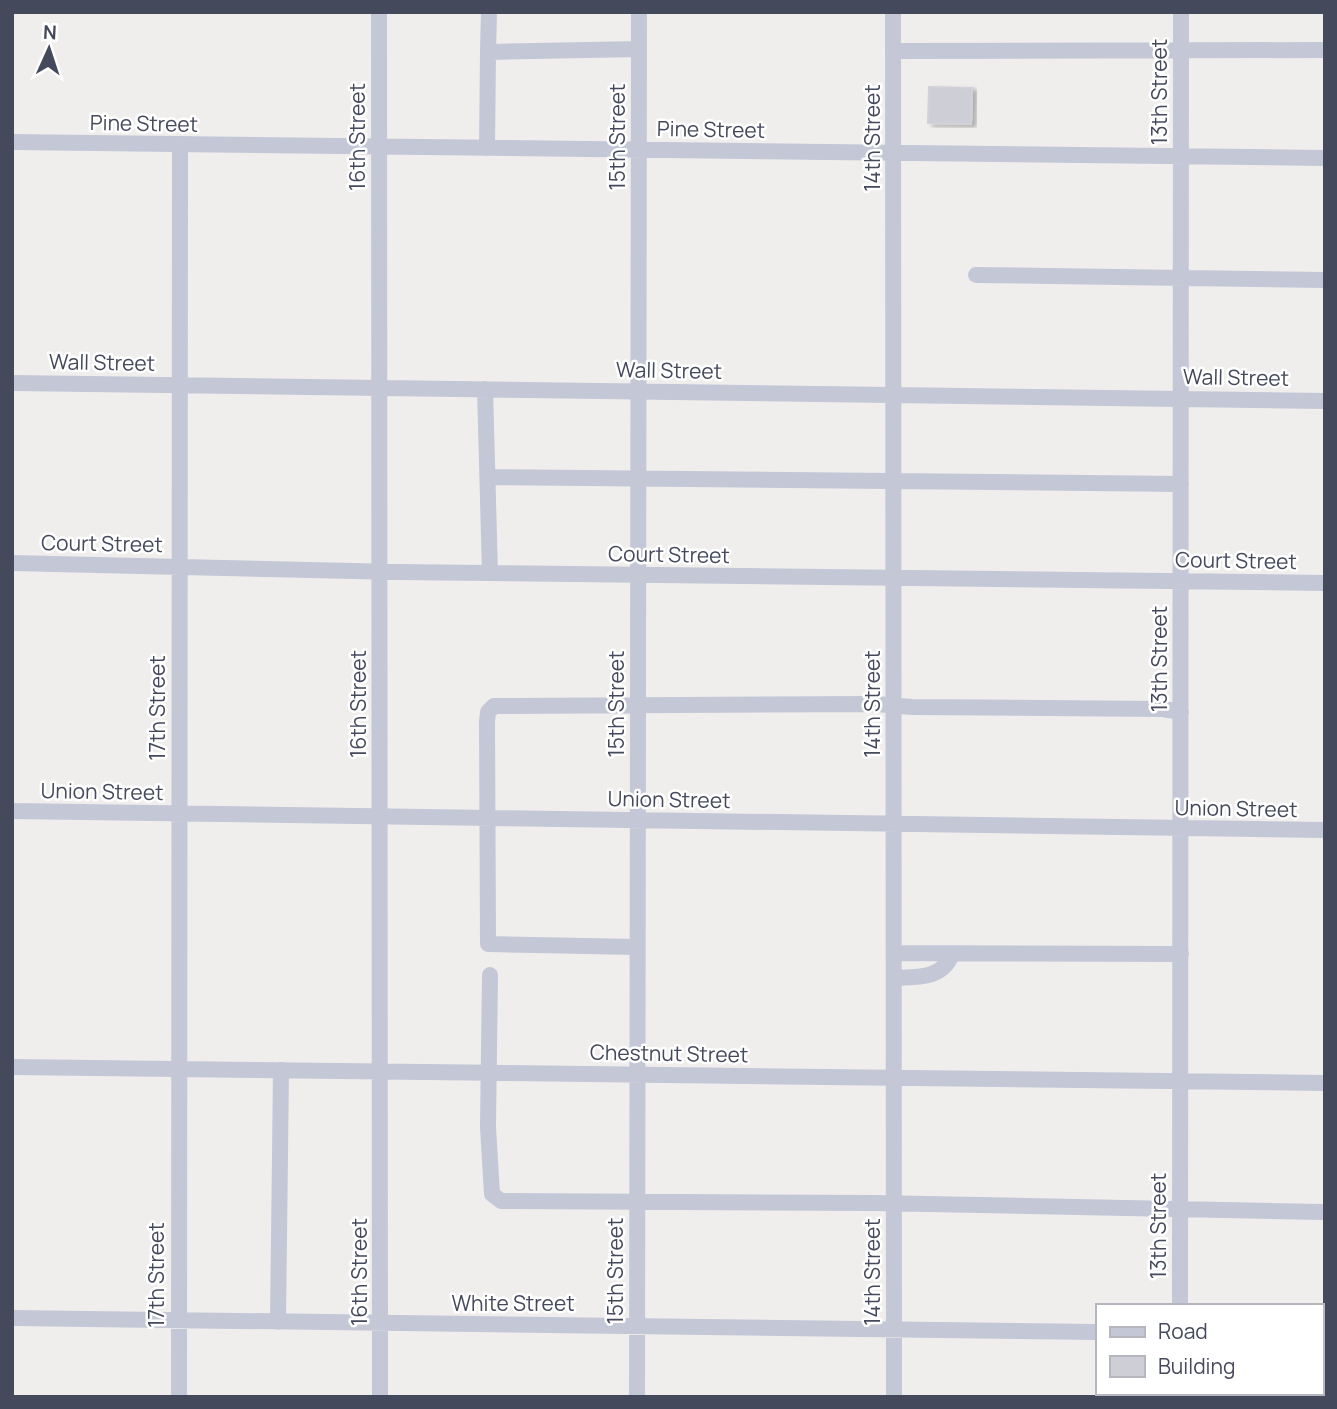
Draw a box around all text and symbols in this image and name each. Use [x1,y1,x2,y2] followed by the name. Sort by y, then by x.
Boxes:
[14,14,84,84] north arrow
[42,19,57,45] text: N
[1145,39,1173,145] street label: 13th Street
[343,83,371,191] street label: 16th Street
[603,83,631,191] street label: 15th Street
[858,84,886,192] street label: 14th Street
[90,108,198,138] street label: Pine Street
[657,114,765,144] street label: Pine Street
[49,347,155,377] street label: Wall Street
[616,355,722,385] street label: Wall Street
[1183,362,1289,392] street label: Wall Street
[41,528,163,558] street label: Court Street
[608,539,730,569] street label: Court Street
[1175,545,1297,575] street label: Court Street
[1145,606,1173,712] street label: 13th Street
[344,650,372,758] street label: 16th Street
[602,650,630,758] street label: 15th Street
[858,650,886,758] street label: 14th Street
[143,655,171,761] street label: 17th Street
[40,776,164,806] street label: Union Street
[607,784,731,814] street label: Union Street
[1174,793,1298,823] street label: Union Street
[590,1038,748,1068] street label: Chestnut Street
[1144,1173,1172,1279] street label: 13th Street
[601,1217,629,1325] street label: 15th Street
[345,1218,373,1326] street label: 16th Street
[858,1218,886,1326] street label: 14th Street
[142,1222,170,1328] street label: 17th Street
[451,1289,575,1317] street label: White Street
[1096,1304,1323,1395] legend
[1158,1317,1208,1345] text: Road
[1158,1352,1235,1380] text: Building

